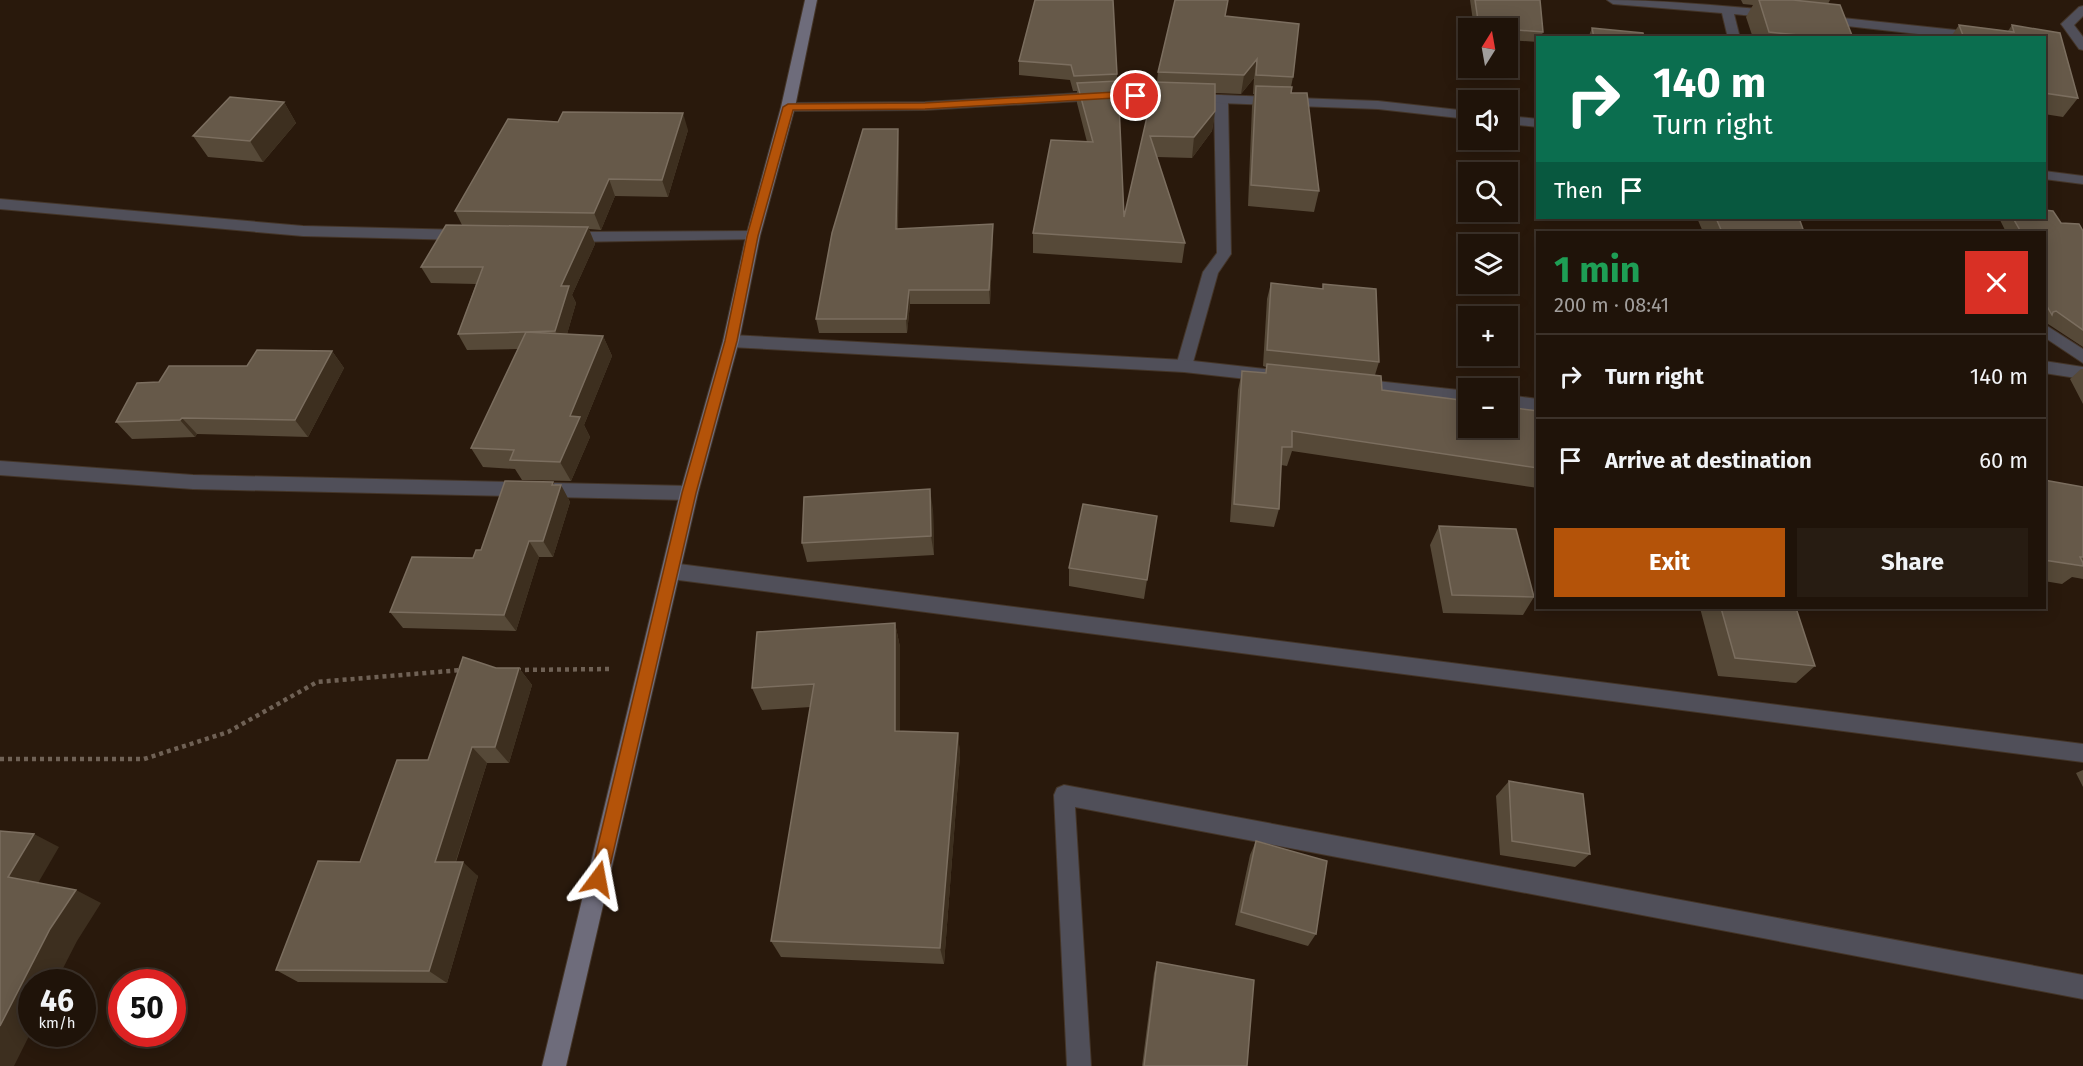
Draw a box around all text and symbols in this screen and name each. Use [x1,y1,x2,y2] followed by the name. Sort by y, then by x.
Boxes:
[1458,18,1518,78] north arrow
[1458,18,1518,438] map controls
[1653,58,1766,108] text: 140 m
[1554,60,1632,138] icon: right
[1110,70,1161,121] pin
[1119,79,1152,112] icon: arrive
[1458,90,1518,150] button: sound
[1653,109,1773,141] text: Turn right
[1458,162,1518,222] button: search
[1615,174,1648,207] icon: arrive
[1554,177,1603,204] text: Then
[1458,234,1518,294] button: layers
[1554,248,1641,292] text: 1 min
[1965,251,2028,314] button: close
[1554,293,1669,317] text: 200 m · 08:41
[1458,306,1518,366] button: +
[1554,360,1587,393] icon: right
[1605,363,1704,390] text: Turn right
[1970,363,2028,390] text: 140 m
[1458,378,1518,438] button: −
[1554,444,1587,477] icon: arrive
[1605,447,1812,474] text: Arrive at destination
[1979,447,2028,474] text: 60 m
[1554,528,1785,597] button: Exit
[1797,528,2028,597] button: Share
[566,847,630,911] position arrow
[108,969,186,1047] speed limit sign: 50
[40,983,74,1019] text: 46
[38,1014,76,1032] text: km/h

